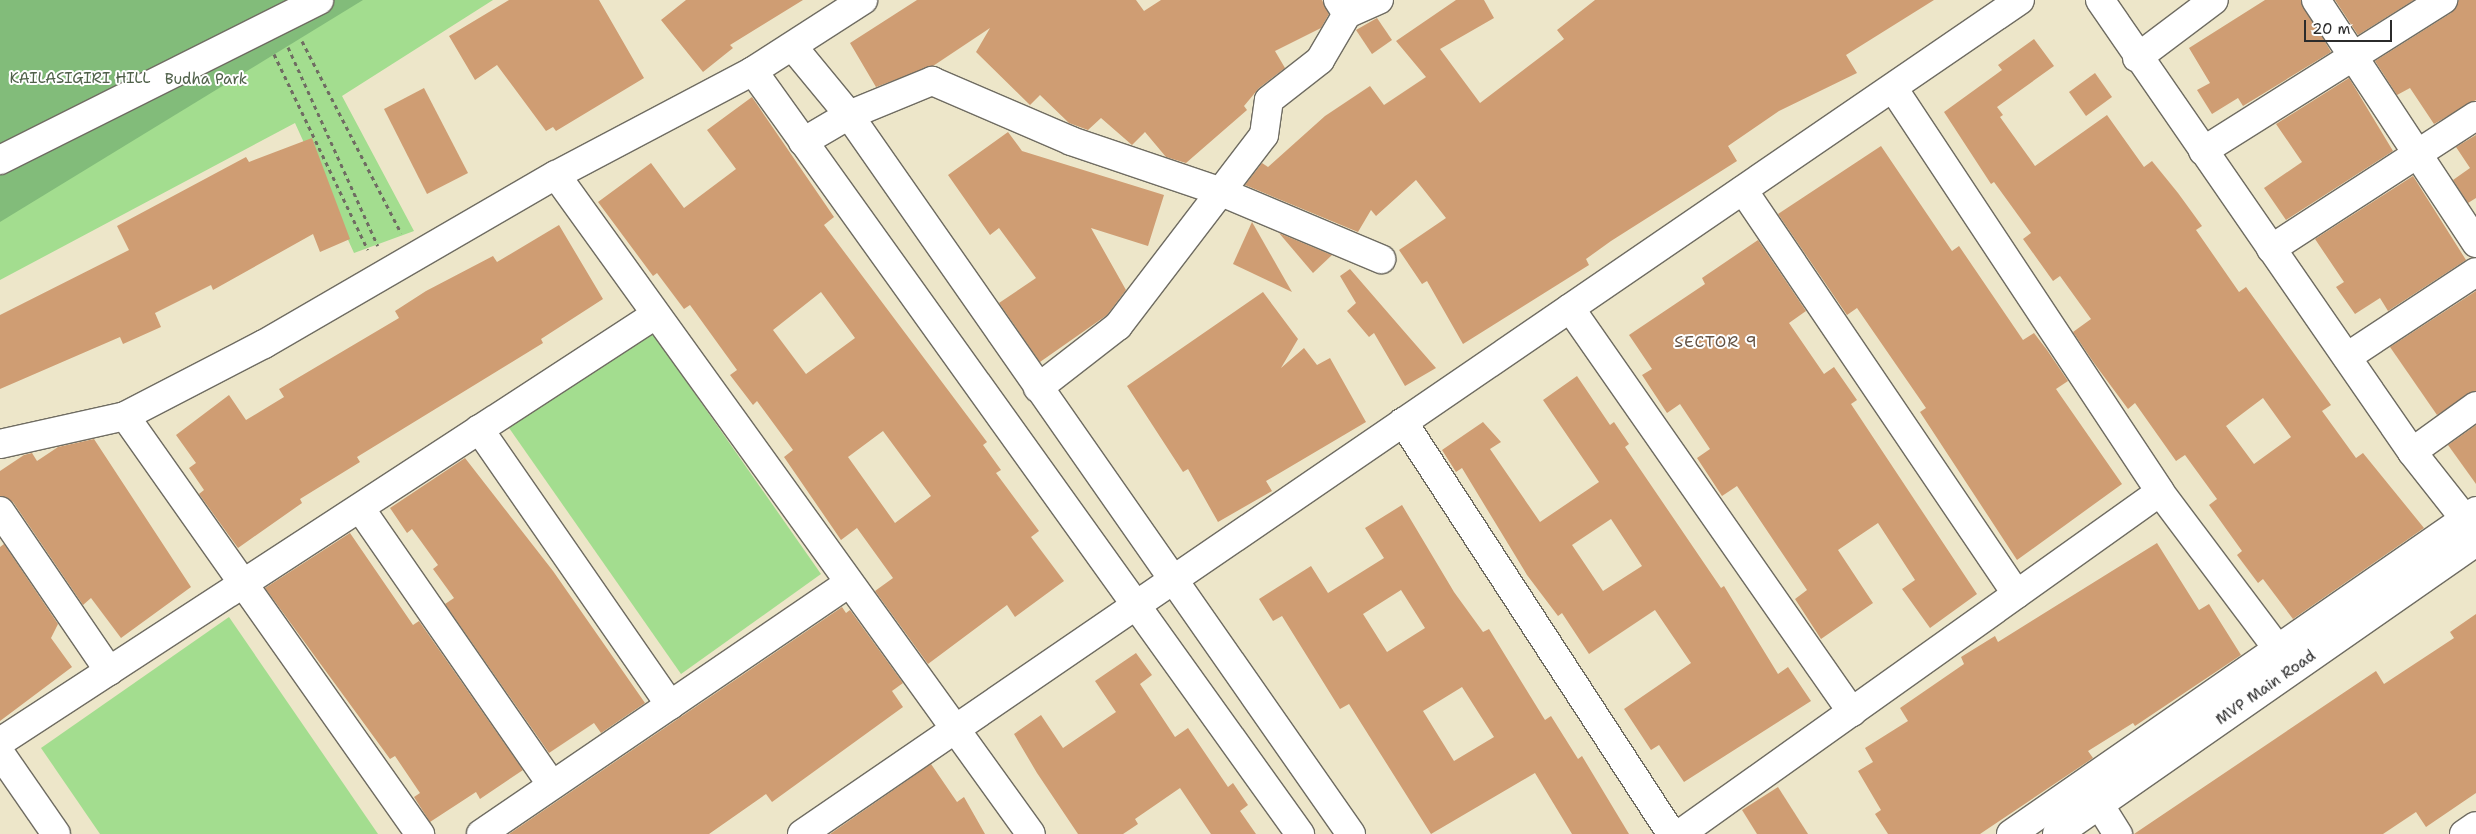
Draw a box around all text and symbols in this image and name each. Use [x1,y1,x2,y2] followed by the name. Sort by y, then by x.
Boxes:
[2306,10,2394,42] scale bar
[2312,19,2351,39] text: 20 m
[10,70,150,88] park label: KAILASIGIRI HILL
[165,71,247,89] park label: Budha Park
[1673,332,1759,352] district label: SECTOR 9
[2213,647,2319,729] street label: MVP Main Road

